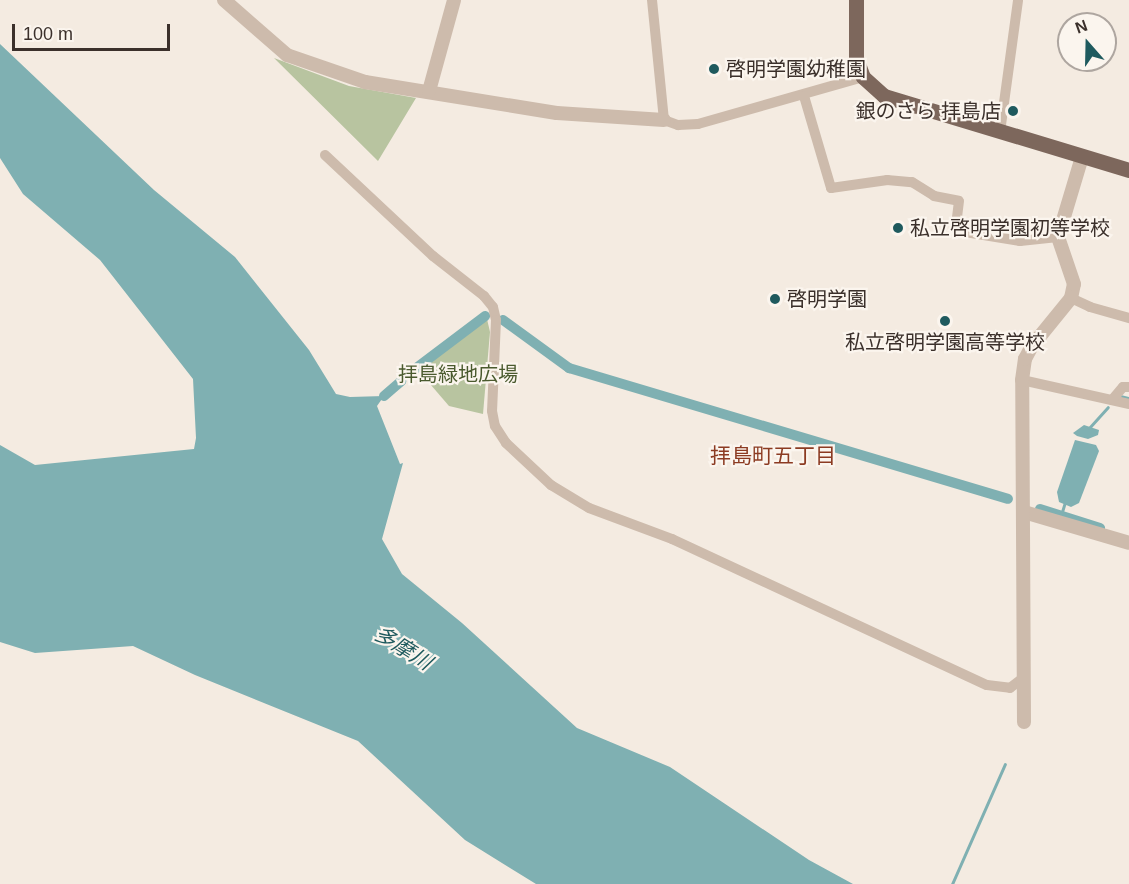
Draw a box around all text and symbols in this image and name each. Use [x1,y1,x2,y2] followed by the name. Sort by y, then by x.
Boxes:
[15,12,172,50] scale bar
[1057,12,1117,72] north arrow
[1073,17,1090,36] text: N
[23,24,73,44] text: 100 m
[726,57,866,81] place label: 啓明学園幼稚園
[707,62,721,76] marker: 啓明学園幼稚園
[855,99,1001,123] place label: 銀のさら 拝島店
[1006,104,1020,118] marker: 銀のさら 拝島店
[910,216,1110,240] place label: 私立啓明学園初等学校
[891,221,905,235] marker: 私立啓明学園初等学校
[787,287,867,311] place label: 啓明学園
[768,292,782,306] marker: 啓明学園
[938,314,952,328] marker: 私立啓明学園高等学校
[845,330,1045,354] place label: 私立啓明学園高等学校
[398,362,518,386] park label: 拝島緑地広場
[710,443,836,469] district label: 拝島町五丁目
[370,621,436,675] water label: 多摩川

